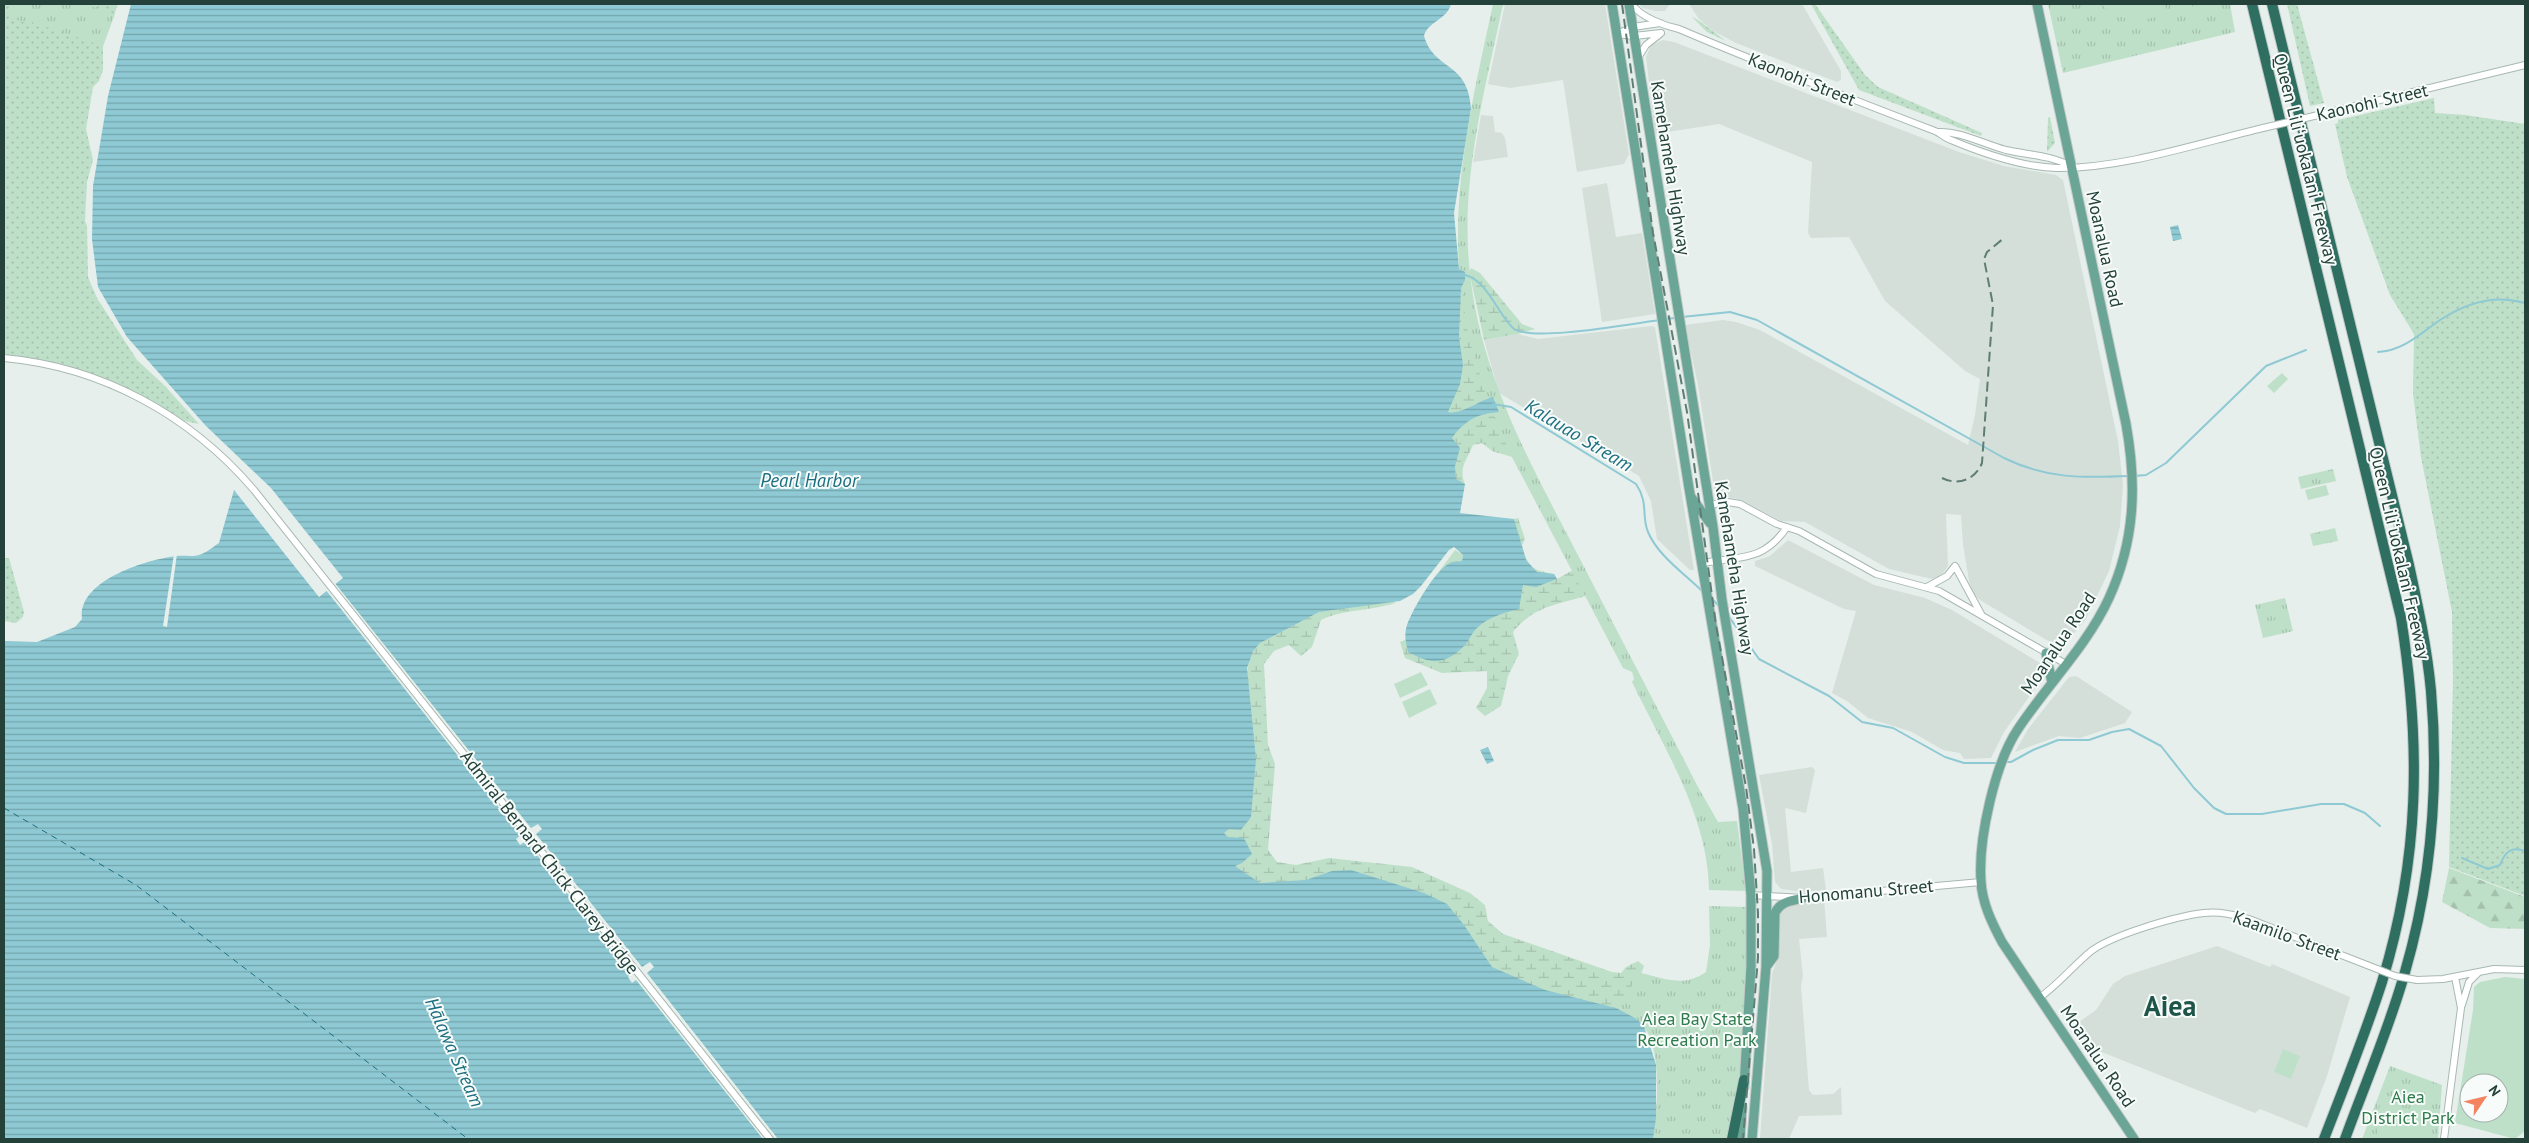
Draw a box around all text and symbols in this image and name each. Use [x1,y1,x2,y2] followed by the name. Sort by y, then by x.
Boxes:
[1745,47,1859,111] street label: Kaonohi Street
[2269,51,2344,268] street label: Queen Liliʻuokalani Freeway
[2314,78,2430,126] street label: Kaonohi Street
[1646,79,1696,257] street label: Kamehameha Highway
[2081,189,2129,309] street label: Moanalua Road
[1521,393,1637,477] water label: Kalauao Stream
[2364,445,2436,662] street label: Queen Liliʻuokalani Freeway
[760,468,860,492] water label: Pearl Harbor
[1710,479,1760,657] street label: Kamehameha Highway
[2015,587,2101,699] street label: Moanalua Road
[455,746,645,978] street label: Admiral Bernard Chick Clarey Bridge
[1798,874,1934,908] street label: Honomanu Street
[2230,905,2344,965] street label: Kaamilo Street
[2144,987,2196,1024] district label: Aiea
[420,993,490,1111] water label: Hālawa Stream
[2055,1000,2141,1112] street label: Moanalua Road
[1637,1007,1757,1051] park label: Aiea Bay State Recreation Park
[2459,1073,2509,1123] north arrow
[2485,1082,2505,1099] text: N
[2361,1085,2455,1129] park label: Aiea District Park

